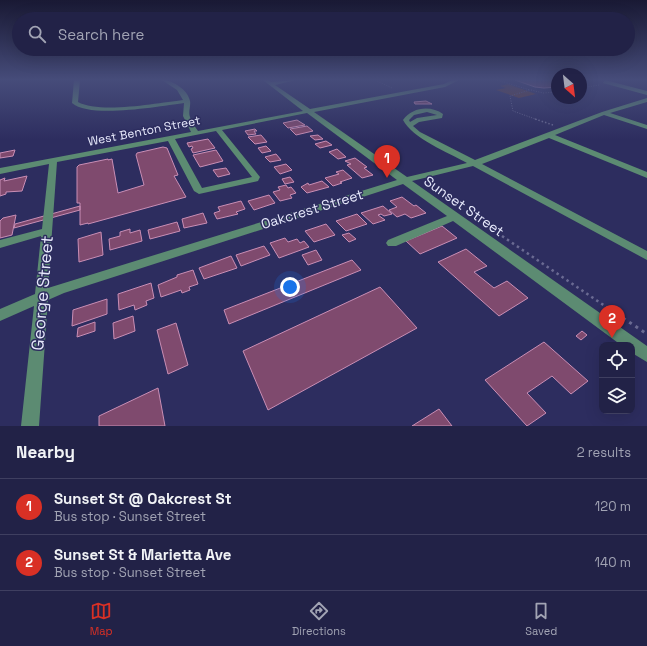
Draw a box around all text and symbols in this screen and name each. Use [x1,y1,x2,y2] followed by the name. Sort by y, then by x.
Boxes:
[12,12,635,56] search box
[26,23,48,45] icon: search
[58,25,144,44] text: Search here
[551,68,587,104] north arrow
[86,112,202,150] street label: West Benton Street
[374,145,400,178] pin: 1
[420,172,508,240] street label: Sunset Street
[259,185,365,233] street label: Oakcrest Street
[26,234,58,351] street label: George Street
[280,277,300,297] your location
[599,305,625,338] pin: 2
[599,342,635,414] map controls
[599,342,635,378] button: locate
[599,378,635,414] button: layers
[16,441,75,463] text: Nearby
[577,444,631,461] text: 2 results
[54,489,231,508] text: Sunset St @ Oakcrest St
[26,498,32,515] text: 1
[595,498,631,515] text: 120 m
[54,508,206,525] text: Bus stop · Sunset Street
[54,545,231,564] text: Sunset St & Marietta Ave
[25,554,33,571] text: 2
[595,554,631,571] text: 140 m
[54,564,206,581] text: Bus stop · Sunset Street
[90,600,113,638] tab: Map
[292,600,346,638] tab: Directions
[525,600,557,638] tab: Saved

